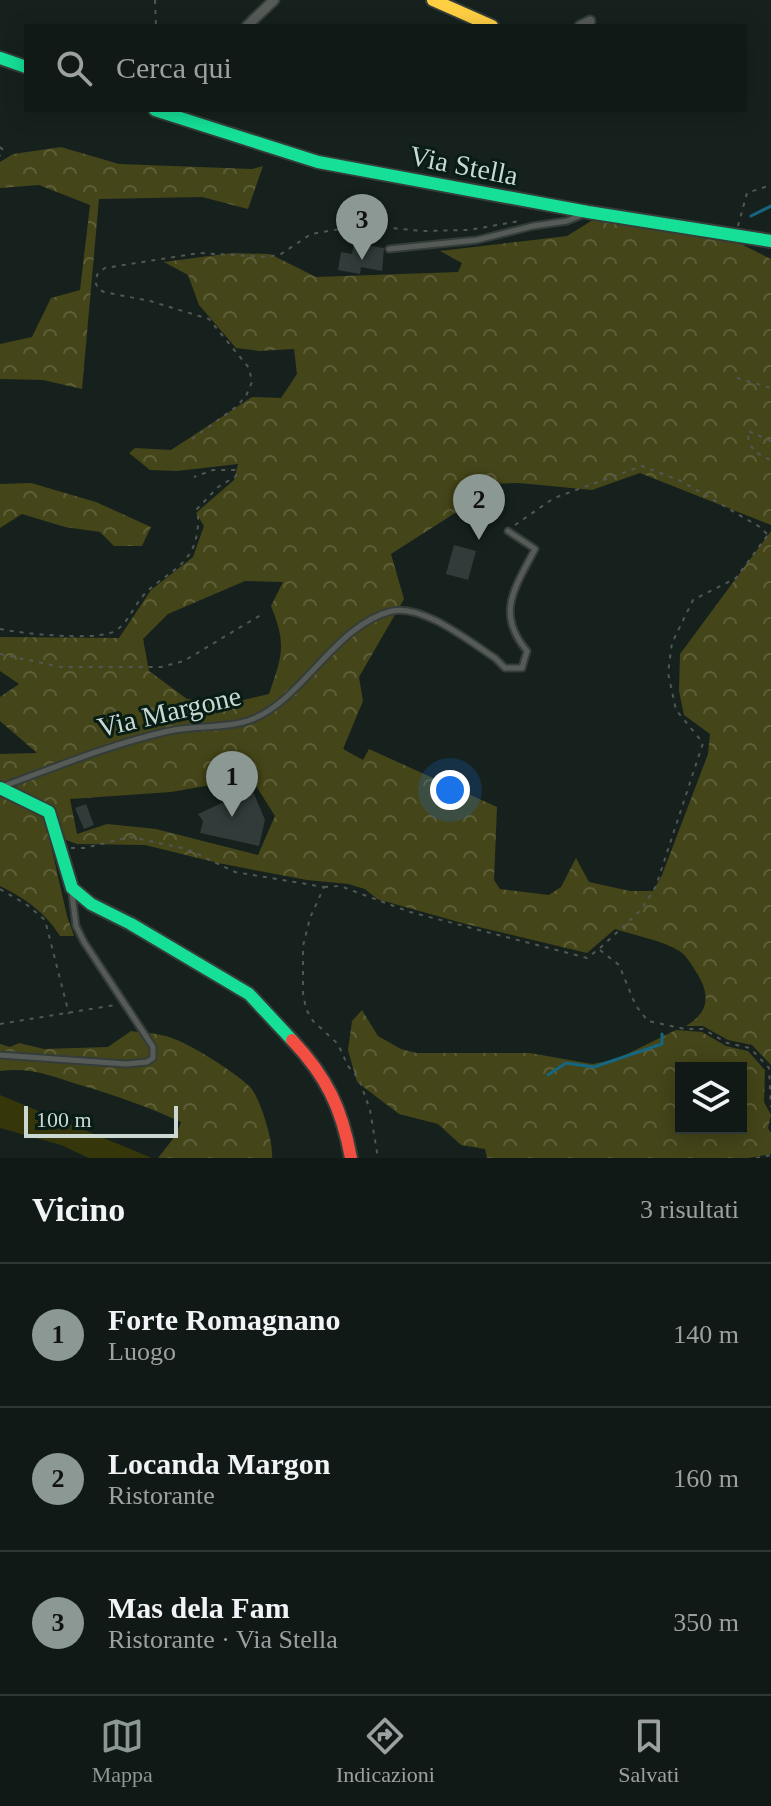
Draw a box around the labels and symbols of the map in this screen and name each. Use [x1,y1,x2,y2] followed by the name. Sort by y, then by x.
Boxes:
[407,140,521,191] street label: Via Stella
[336,194,388,260] pin: 3
[453,474,505,540] pin: 2
[94,680,244,743] street label: Via Margone
[206,751,258,817] pin: 1
[430,770,470,810] your location
[24,1102,178,1138] scale bar

